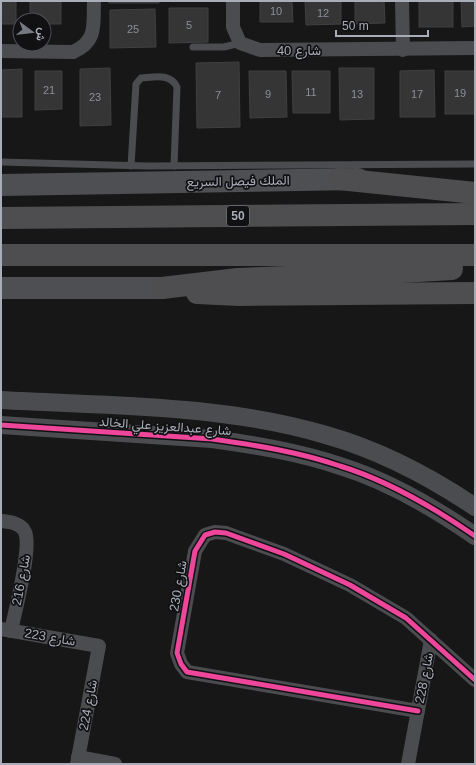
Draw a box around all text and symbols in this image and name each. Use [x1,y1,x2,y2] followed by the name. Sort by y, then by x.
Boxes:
[270,5,282,17] house number: 10
[317,7,329,19] house number: 12
[12,12,52,52] north arrow
[336,12,428,38] scale bar
[186,19,192,31] house number: 5
[342,19,369,33] text: 50 m
[127,23,139,35] house number: 25
[33,26,49,43] text: ش
[277,43,321,60] street label: شارع 40
[43,84,55,96] house number: 21
[305,86,317,98] house number: 11
[454,87,466,99] house number: 19
[265,88,271,100] house number: 9
[351,88,363,100] house number: 13
[411,88,423,100] house number: 17
[215,89,221,101] house number: 7
[89,91,101,103] house number: 23
[186,173,290,191] street label: الملك فيصل السريع
[227,206,249,226] road number: 50
[98,414,232,441] street label: شارع عبدالعزيز علي الخالد
[9,553,35,607] street label: شارع 216
[166,559,192,613] street label: شارع 230
[23,625,77,651] street label: شارع 223
[412,651,438,705] street label: شارع 228
[76,678,102,732] street label: شارع 224

